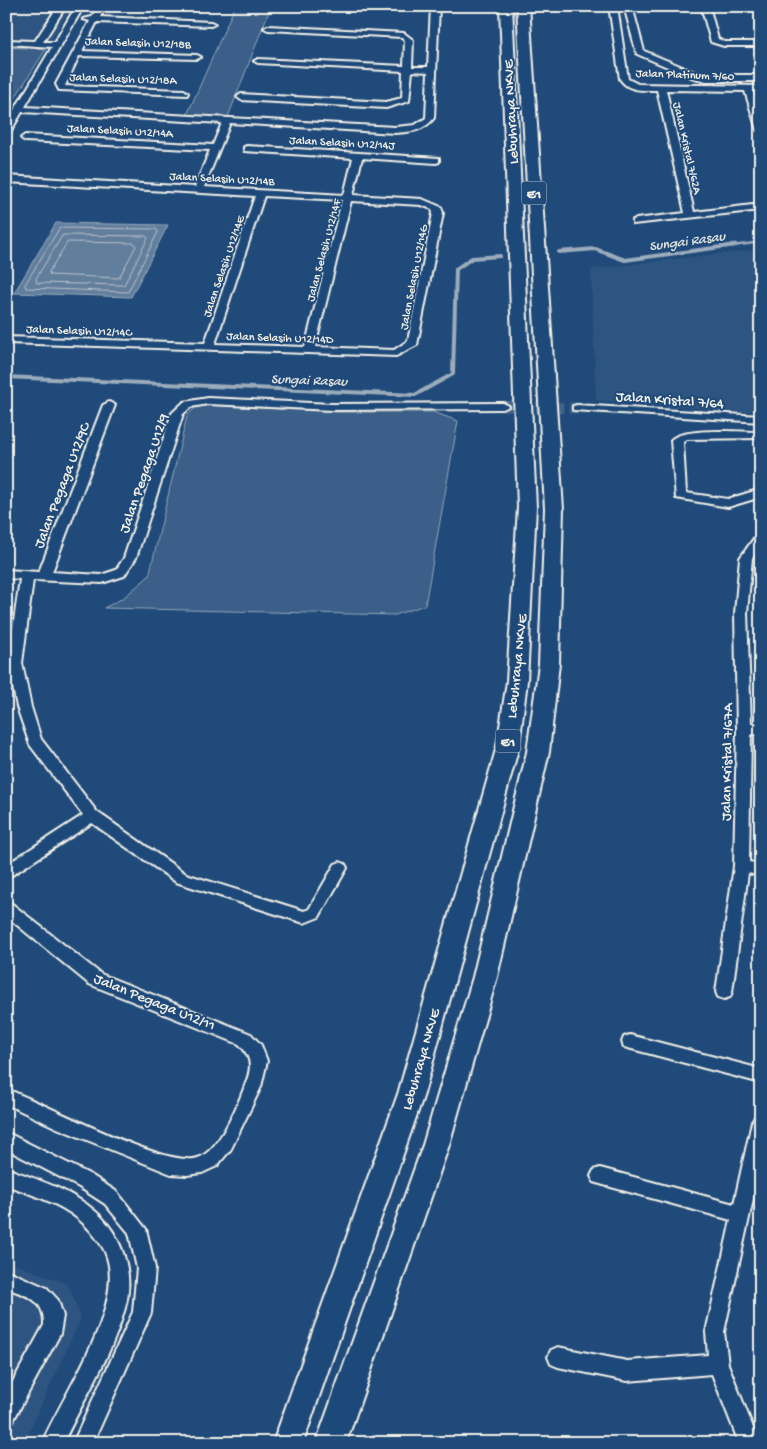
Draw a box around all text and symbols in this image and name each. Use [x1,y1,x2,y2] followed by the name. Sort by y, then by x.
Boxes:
[85,35,192,53] street label: Jalan Selasih U12/18B
[500,58,524,165] street label: Lebuhraya NKVE
[635,67,735,85] street label: Jalan Platinum 7/60
[69,71,178,89] street label: Jalan Selasih U12/18A
[669,101,704,197] street label: Jalan Kristal 7/62A
[66,122,174,142] street label: Jalan Selasih U12/14A
[289,134,396,154] street label: Jalan Selasih U12/14J
[169,170,276,190] street label: Jalan Selasih U12/14B
[522,182,546,204] road number: E1
[305,197,346,303] street label: Jalan Selasih U12/14F
[201,213,249,319] street label: Jalan Selasih U12/14E
[398,223,432,331] street label: Jalan Selasih U12/14G
[648,229,728,256] water label: Sungai Rasau
[26,323,134,341] street label: Jalan Selasih U12/14C
[226,330,334,348] street label: Jalan Selasih U12/14D
[270,372,349,391] water label: Sungai Rasau
[615,388,725,414] street label: Jalan Kristal 7/64
[116,411,174,536] street label: Jalan Pegaga U12/9
[31,420,95,551] street label: Jalan Pegaga U12/9C
[504,612,532,719] street label: Lebuhraya NKVE
[718,702,738,821] street label: Jalan Kristal 7/67A
[496,729,520,752] road number: E1
[91,970,218,1035] street label: Jalan Pegaga U12/11
[399,1006,445,1112] street label: Lebuhraya NKVE

